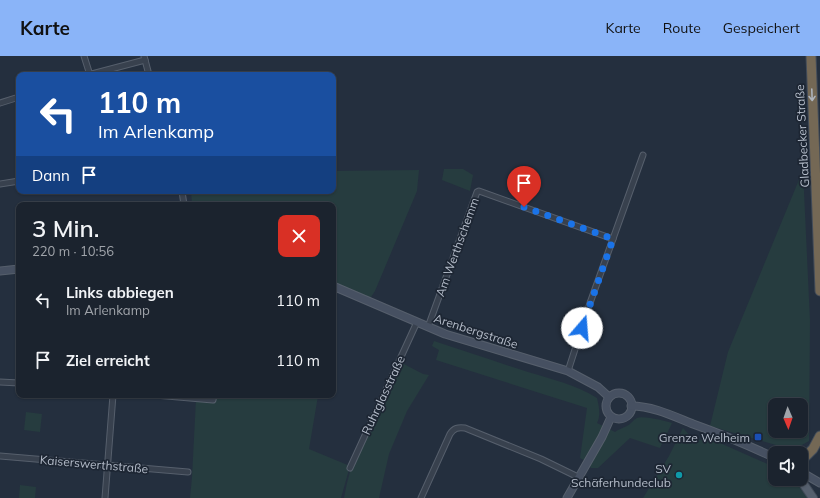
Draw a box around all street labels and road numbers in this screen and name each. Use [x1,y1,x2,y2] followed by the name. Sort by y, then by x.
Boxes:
[792,84,812,188] street label: Gladbecker Straße
[432,196,482,298] street label: Am Werthschemm
[432,310,520,352] street label: Arenbergstraße
[358,353,408,437] street label: Ruhrglasstraße
[39,452,149,476] street label: Kaiserswerthstraße

